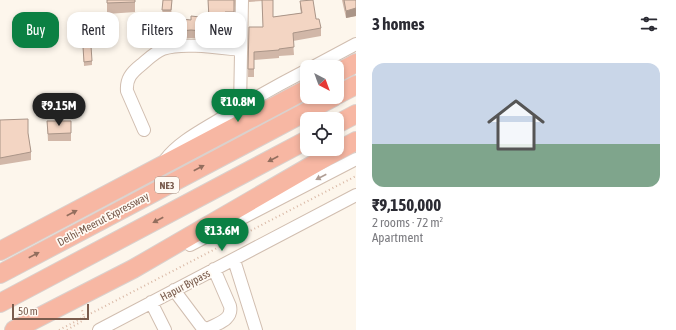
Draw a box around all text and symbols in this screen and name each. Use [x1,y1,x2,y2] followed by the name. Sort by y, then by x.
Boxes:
[12,12,59,48] chip: Buy
[67,12,119,48] chip: Rent
[127,12,187,48] chip: Filters
[195,12,246,48] chip: New
[638,13,660,35] icon: filters
[372,14,425,34] text: 3 homes
[300,60,344,104] north arrow
[300,60,344,156] map controls
[205,89,271,123] pin: ₹10.8M
[480,89,552,161] icon: home
[26,93,92,127] pin: ₹9.15M
[221,94,255,109] text: ₹10.8M
[42,98,76,113] text: ₹9.15M
[300,112,344,156] button: locate
[267,155,278,162] one-way arrow
[193,165,205,171] one-way arrow
[316,174,327,180] one-way arrow
[155,177,179,193] road number: NE3
[55,190,151,248] street label: Delhi-Meerut Expressway
[372,195,441,215] text: ₹9,150,000
[66,210,77,216] one-way arrow
[372,215,443,230] text: 2 rooms · 72 m²
[152,217,164,224] one-way arrow
[189,218,255,252] pin: ₹13.6M
[205,223,239,238] text: ₹13.6M
[372,230,423,245] text: Apartment
[29,252,40,259] one-way arrow
[158,267,212,303] street label: Hapur Bypass
[12,302,89,321] scale bar
[18,305,38,317] text: 50 m

